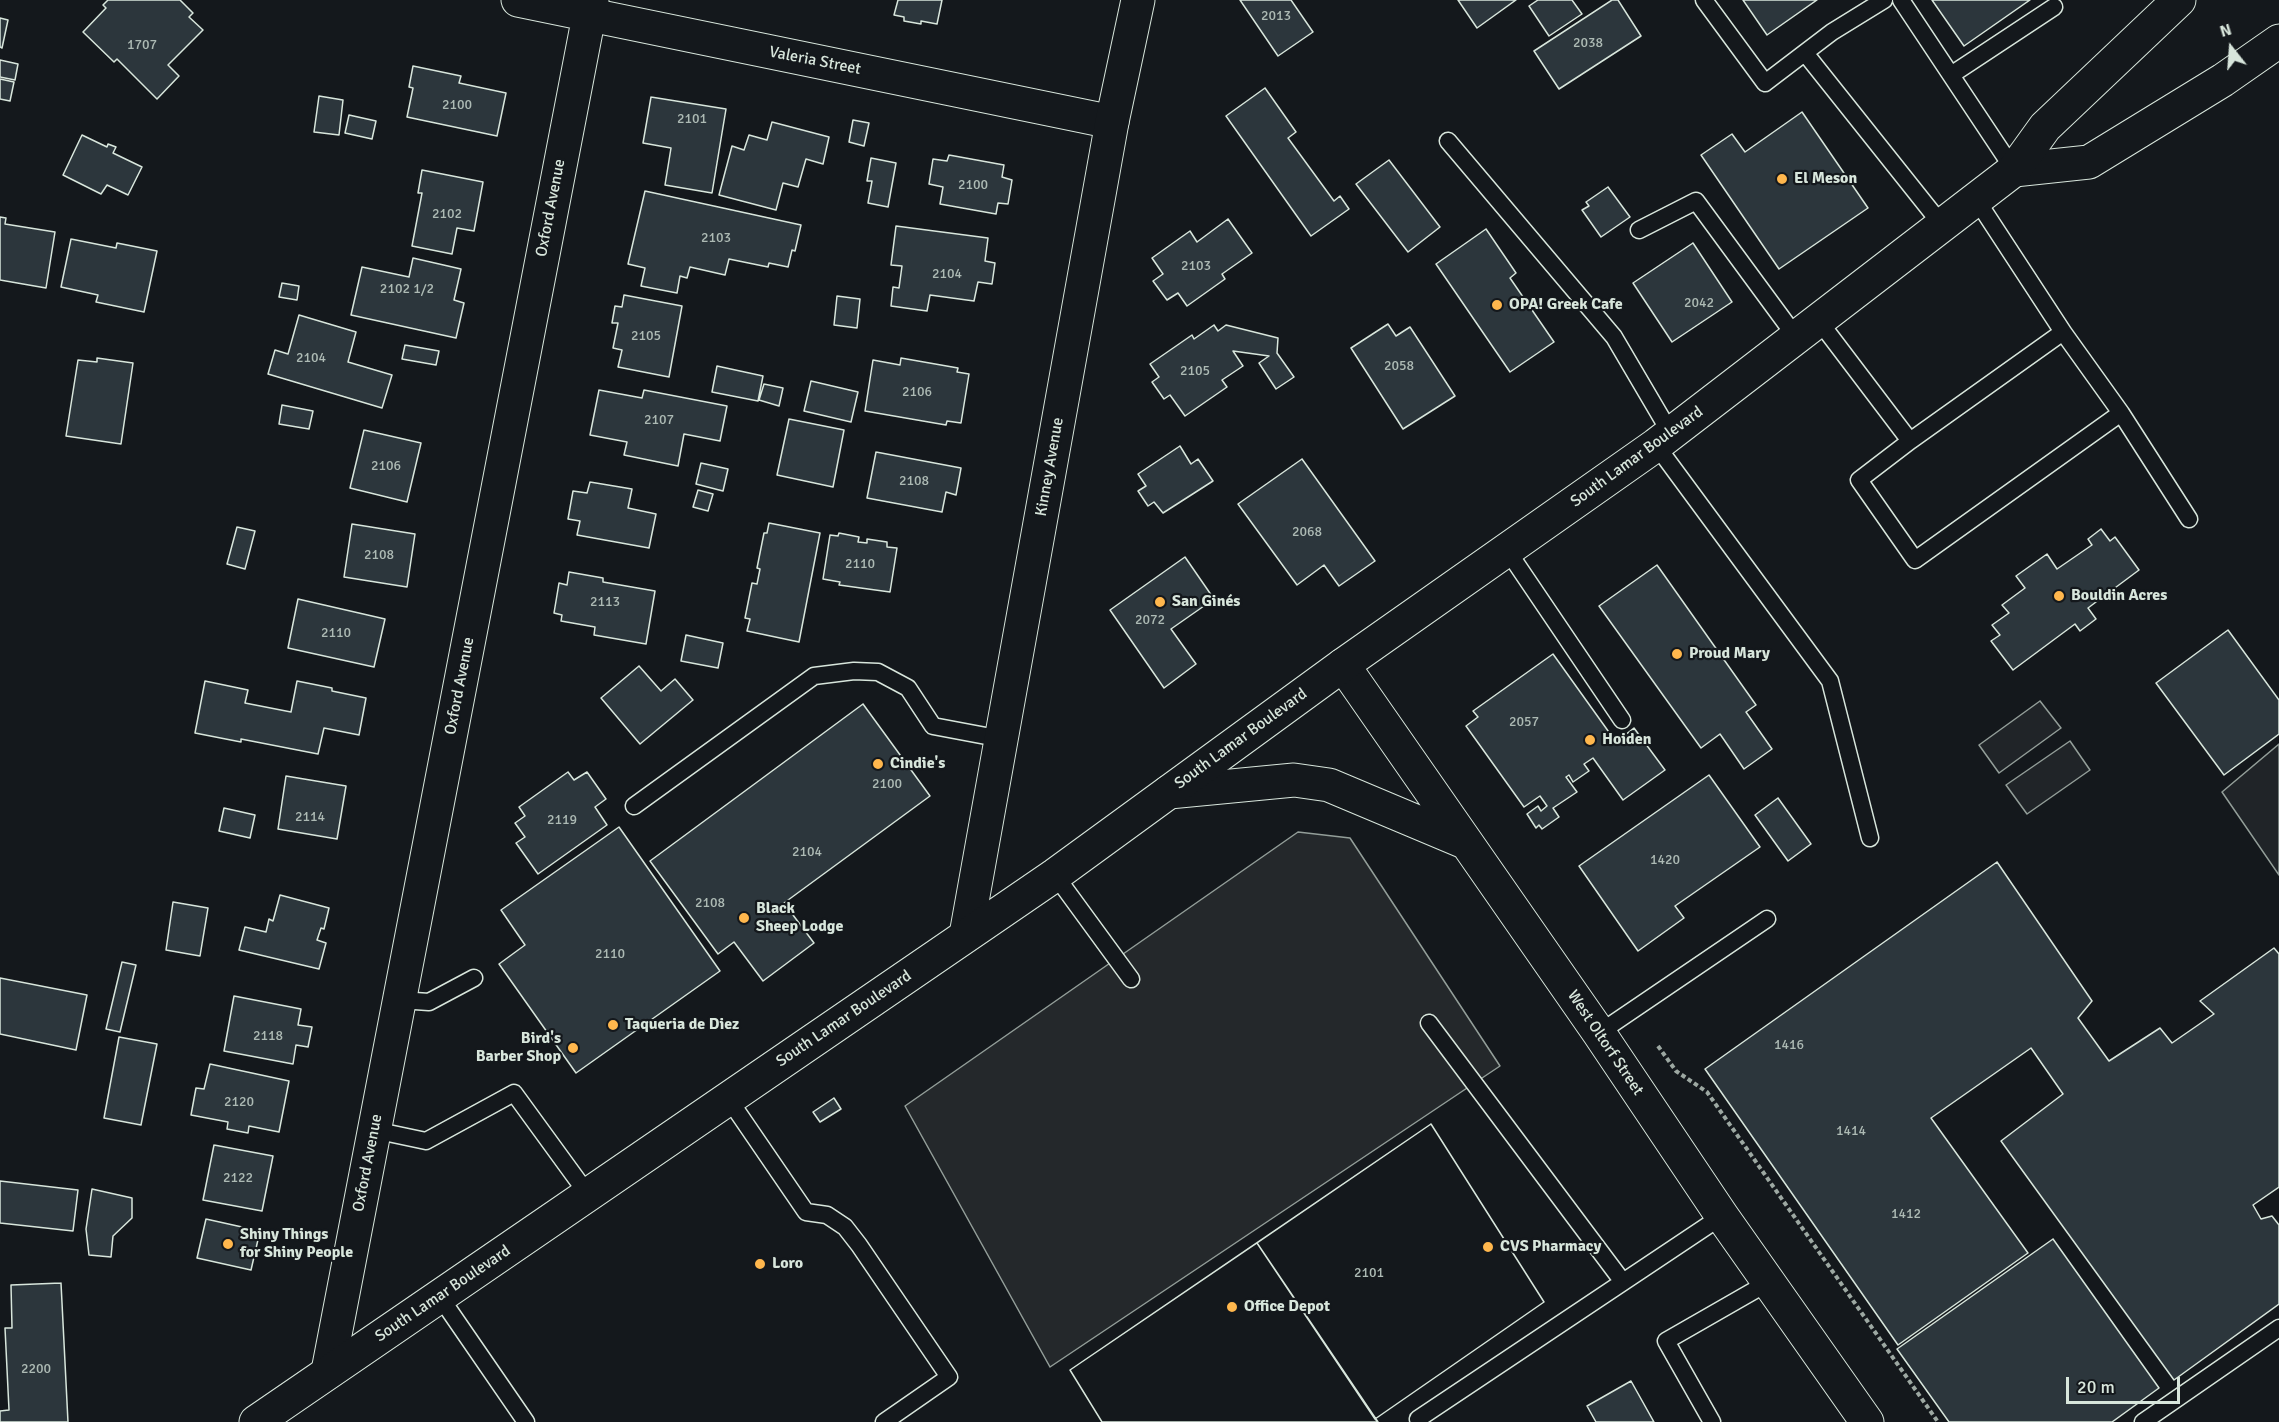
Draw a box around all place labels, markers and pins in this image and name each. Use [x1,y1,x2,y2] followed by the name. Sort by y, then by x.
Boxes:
[1794,169,1857,189] place label: El Meson
[1775,172,1789,186] marker: El Meson
[1509,295,1623,315] place label: OPA! Greek Cafe
[1490,298,1504,312] marker: OPA! Greek Cafe
[2071,586,2167,606] place label: Bouldin Acres
[2052,589,2066,603] marker: Bouldin Acres
[1172,592,1240,612] place label: San Ginés
[1153,595,1167,609] marker: San Ginés
[1689,644,1770,664] place label: Proud Mary
[1670,647,1684,661] marker: Proud Mary
[1602,730,1651,750] place label: Hoiden
[1583,733,1597,747] marker: Hoiden
[890,754,945,774] place label: Cindie's
[871,757,885,771] marker: Cindie's
[756,899,843,937] place label: Black Sheep Lodge
[737,911,751,925] marker: Black Sheep Lodge
[625,1015,739,1035] place label: Taqueria de Diez
[606,1018,620,1032] marker: Taqueria de Diez
[476,1029,561,1067] place label: Bird's Barber Shop
[566,1041,580,1055] marker: Bird's Barber Shop
[240,1225,353,1263] place label: Shiny Things for Shiny People
[221,1237,235,1251] marker: Shiny Things for Shiny People
[1500,1237,1601,1257] place label: CVS Pharmacy
[1481,1240,1495,1254] marker: CVS Pharmacy
[772,1254,803,1274] place label: Loro
[753,1257,767,1271] marker: Loro
[1244,1297,1330,1317] place label: Office Depot
[1225,1300,1239,1314] marker: Office Depot

